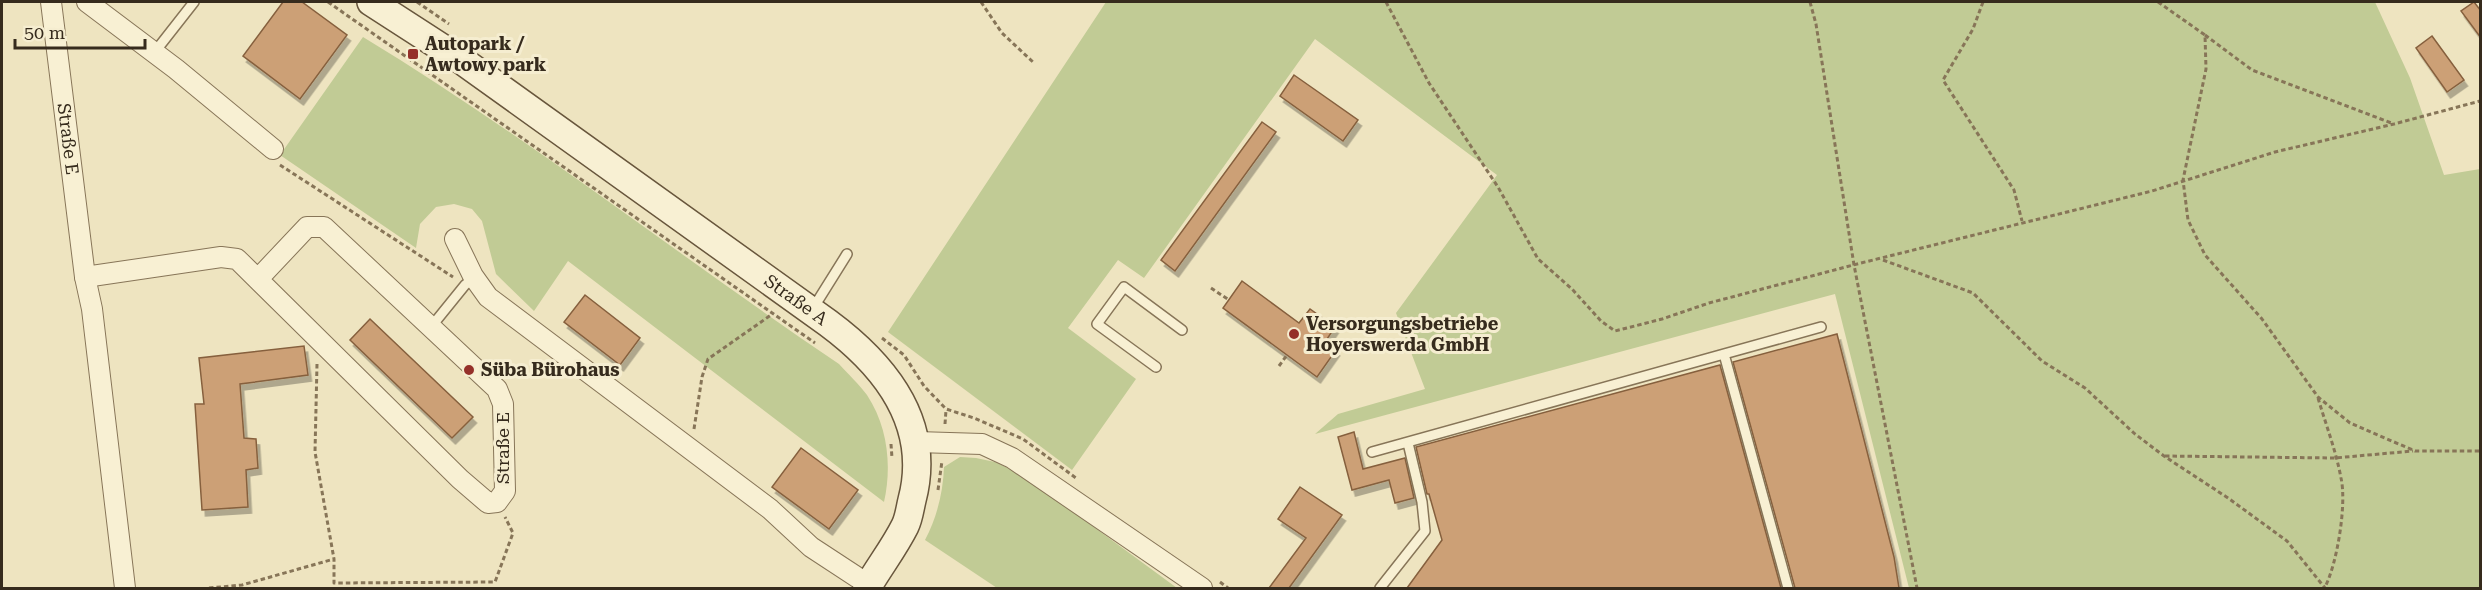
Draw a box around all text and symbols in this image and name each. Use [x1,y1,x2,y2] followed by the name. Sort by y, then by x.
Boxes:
[15,12,146,50] scale bar
[24,22,65,43] text: 50 m
[425,33,547,75] place label: Autopark / Awtowy park
[406,47,420,61] marker: Autopark / Awtowy park
[54,102,83,176] street label: Straße E
[760,270,832,330] street label: Straße A
[1306,313,1499,355] place label: Versorgungsbetriebe Hoyerswerda GmbH
[1287,327,1301,341] marker: Versorgungsbetriebe Hoyerswerda GmbH
[481,359,620,380] place label: Süba Bürohaus
[462,363,476,377] marker: Süba Bürohaus
[492,412,513,484] street label: Straße E

